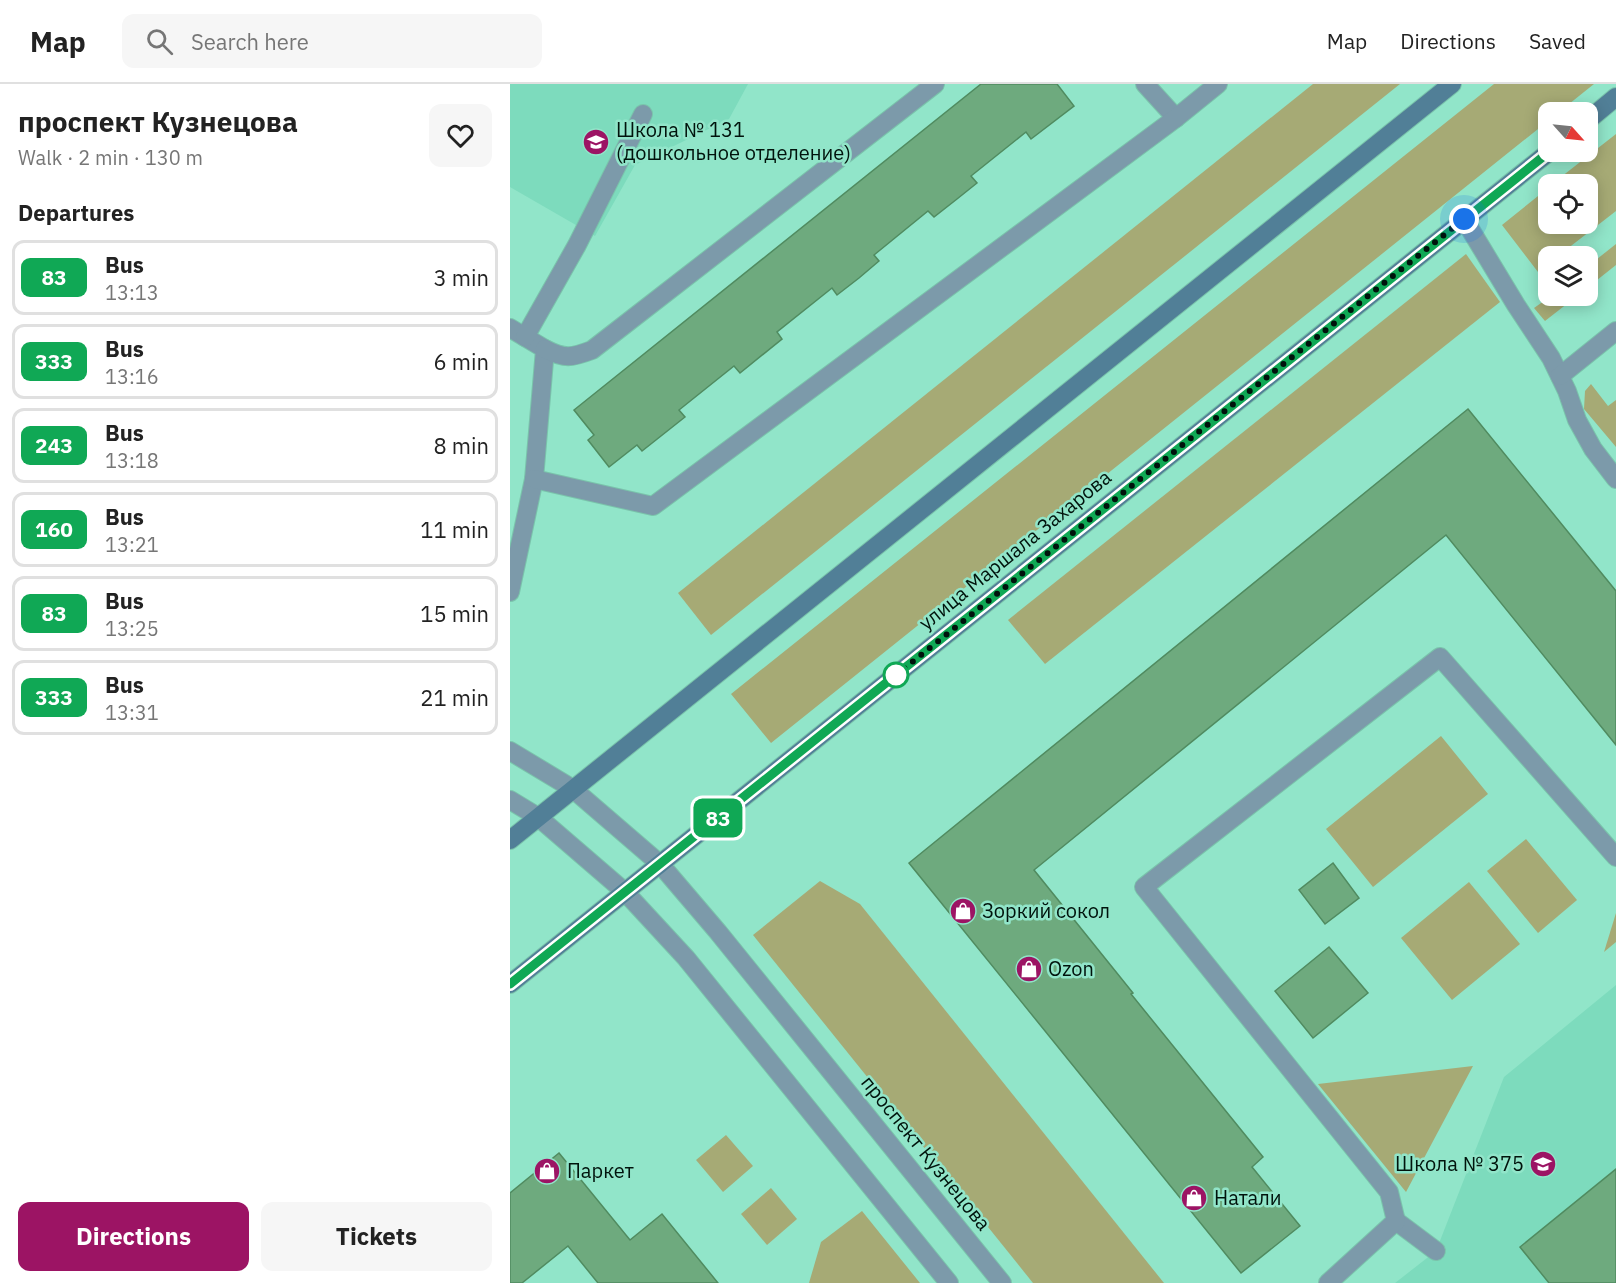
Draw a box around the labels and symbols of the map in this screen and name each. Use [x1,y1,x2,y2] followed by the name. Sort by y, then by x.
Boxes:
[1538,102,1598,162] north arrow
[616,116,851,166] place label: Школа № 131 (дошкольное отделение)
[581,127,611,157] school or university icon: Школа № 131 (дошкольное отделение)
[1449,204,1479,234] your location
[913,463,1117,636] street label: улица Маршала Захарова
[883,662,909,688] unlabelled marker
[691,798,745,838] line badge: 83
[948,896,978,926] shop icon: Зоркий сокол
[982,897,1110,924] place label: Зоркий сокол
[1014,954,1044,984] shop icon: Ozon
[1048,955,1094,982] place label: Ozon
[855,1069,998,1236] street label: проспект Кузнецова
[1528,1149,1558,1179] school or university icon: Школа № 375
[1395,1150,1524,1177] place label: Школа № 375
[532,1156,562,1186] shop icon: Паркет
[567,1157,635,1184] place label: Паркет
[1179,1183,1209,1213] shop icon: Натали
[1214,1184,1282,1211] place label: Натали

